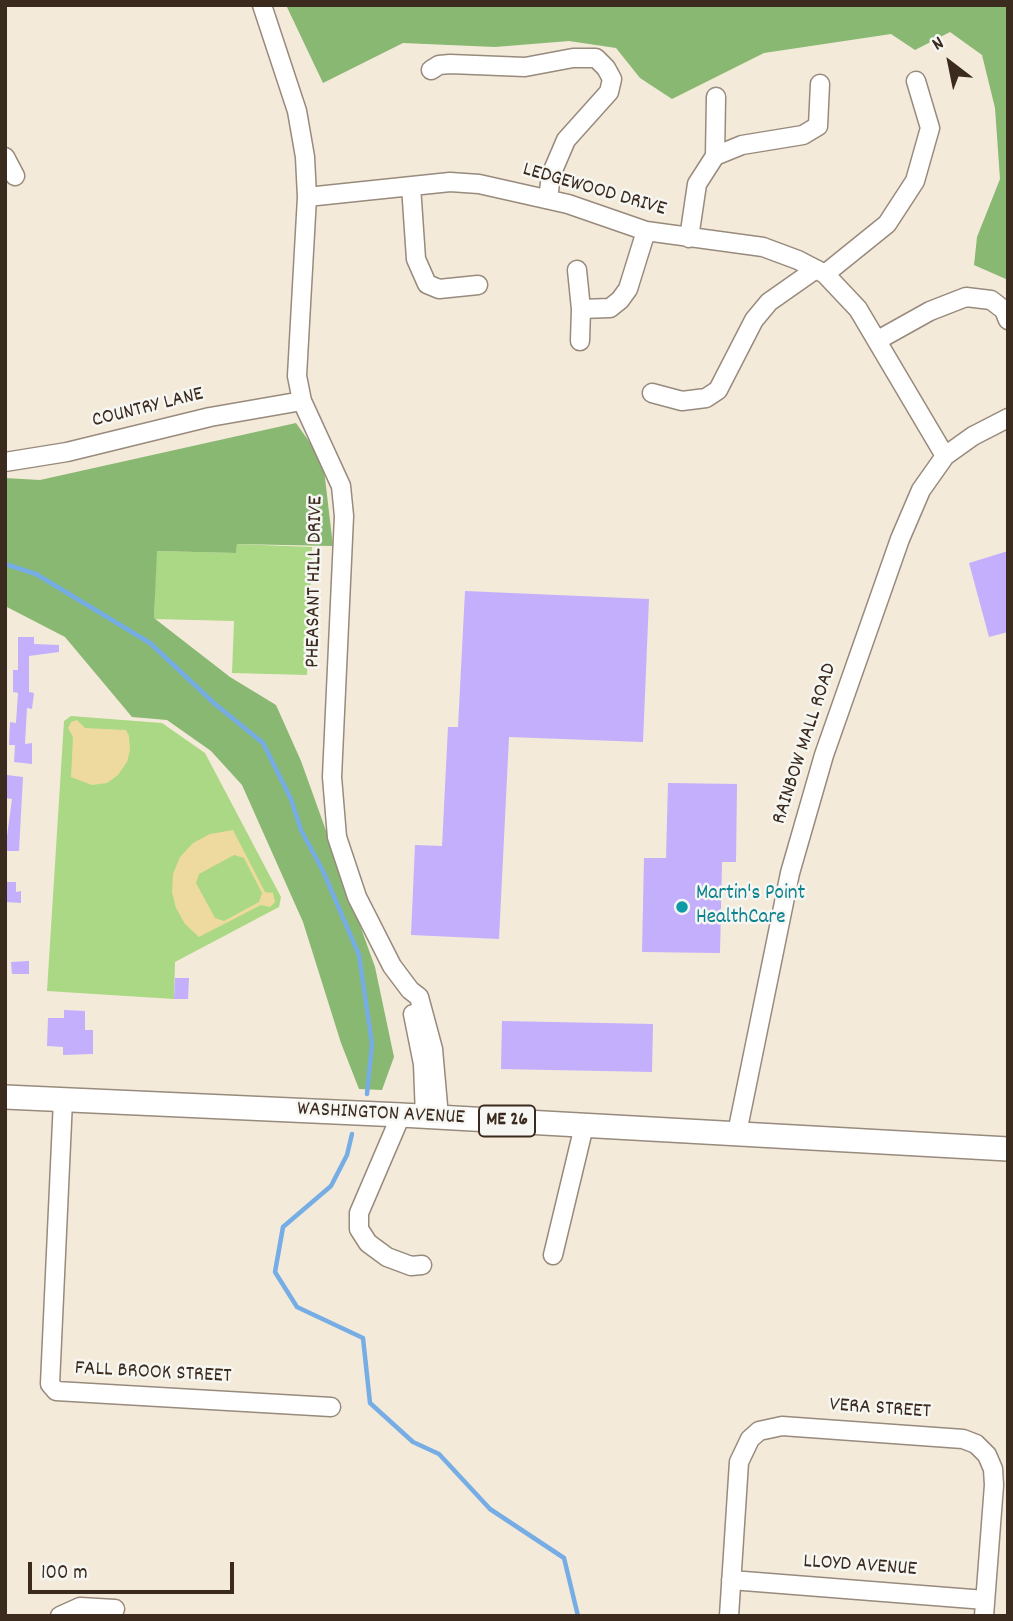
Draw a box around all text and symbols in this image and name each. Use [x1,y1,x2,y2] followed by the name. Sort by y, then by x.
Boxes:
[915,28,985,98] north arrow
[927,31,950,59] text: N
[519,158,669,224] street label: LEDGEWOOD DRIVE
[90,383,206,435] street label: COUNTRY LANE
[302,496,330,668] street label: PHEASANT HILL DRIVE
[768,660,844,828] street label: RAINBOW MALL ROAD
[696,882,805,932] place label: Martin's Point HealthCare
[674,899,690,915] marker: Martin's Point HealthCare
[297,1098,465,1132] street label: WASHINGTON AVENUE
[479,1106,535,1136] road number: ME 26
[74,1357,232,1391] street label: FALL BROOK STREET
[828,1394,932,1426] street label: VERA STREET
[32,1548,238,1592] scale bar
[802,1550,918,1584] street label: LLOYD AVENUE
[41,1559,88,1589] text: 100 m

